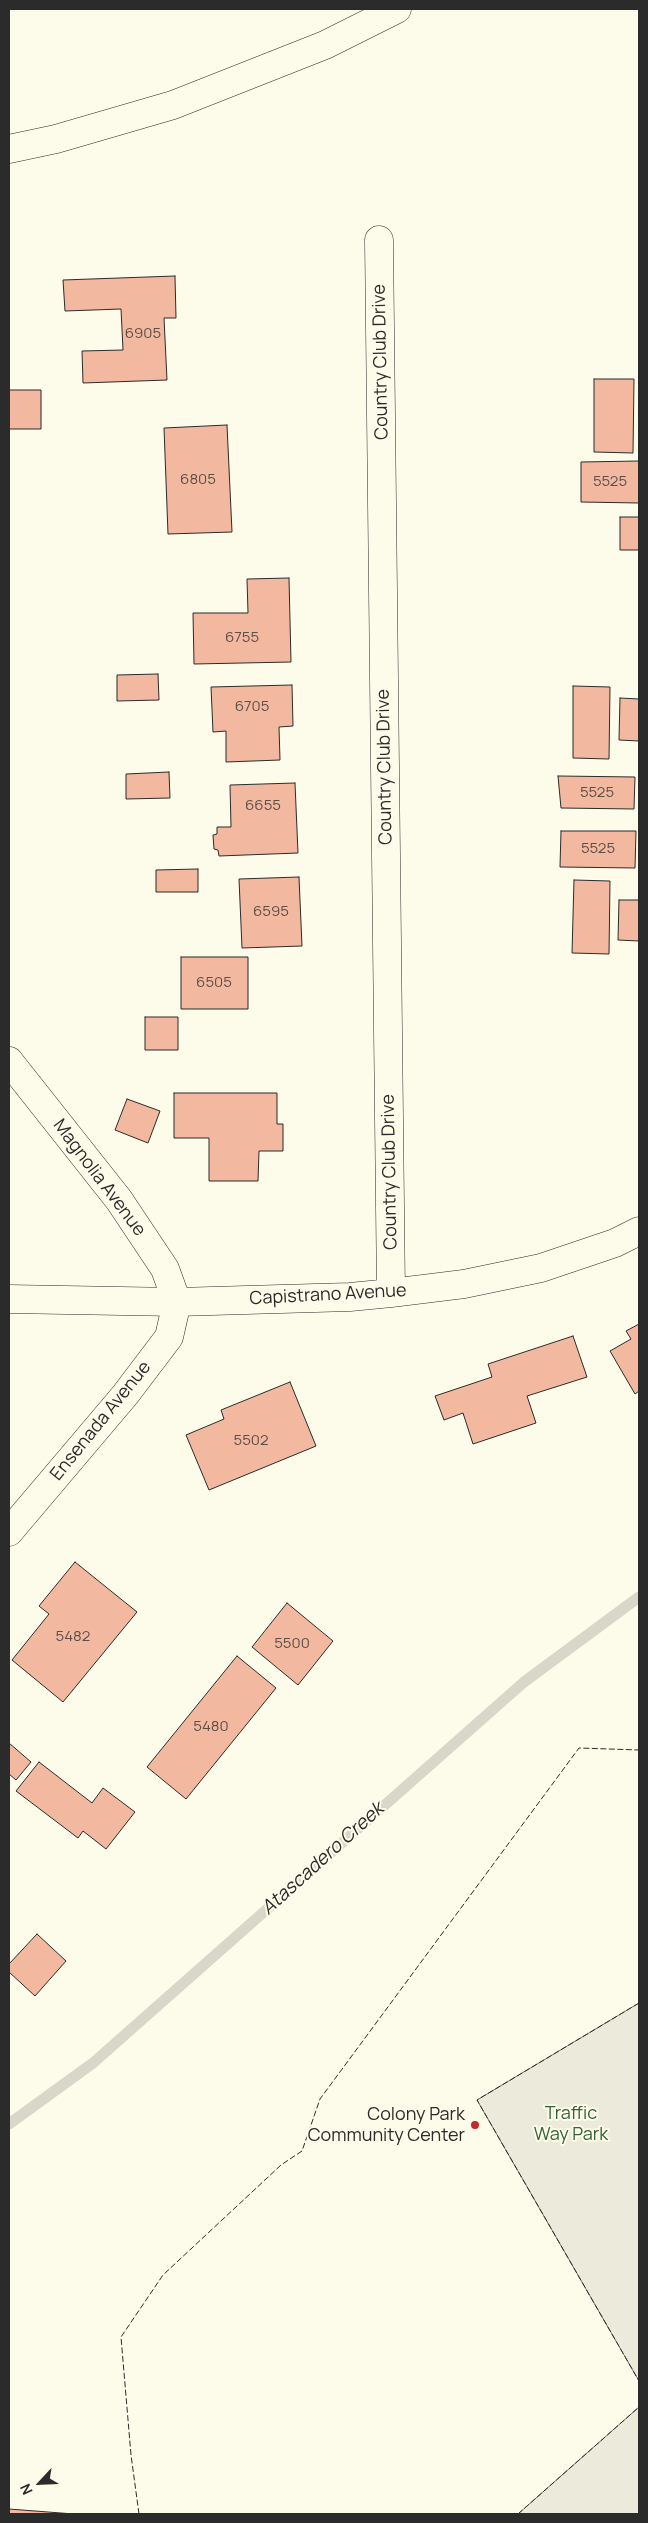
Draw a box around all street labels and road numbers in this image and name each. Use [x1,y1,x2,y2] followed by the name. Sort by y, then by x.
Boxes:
[369,284,393,440] street label: Country Club Drive
[373,689,397,845] street label: Country Club Drive
[378,1094,402,1250] street label: Country Club Drive
[48,1115,150,1241] street label: Magnolia Avenue
[249,1280,407,1310] street label: Capistrano Avenue
[46,1357,156,1485] street label: Ensenada Avenue

